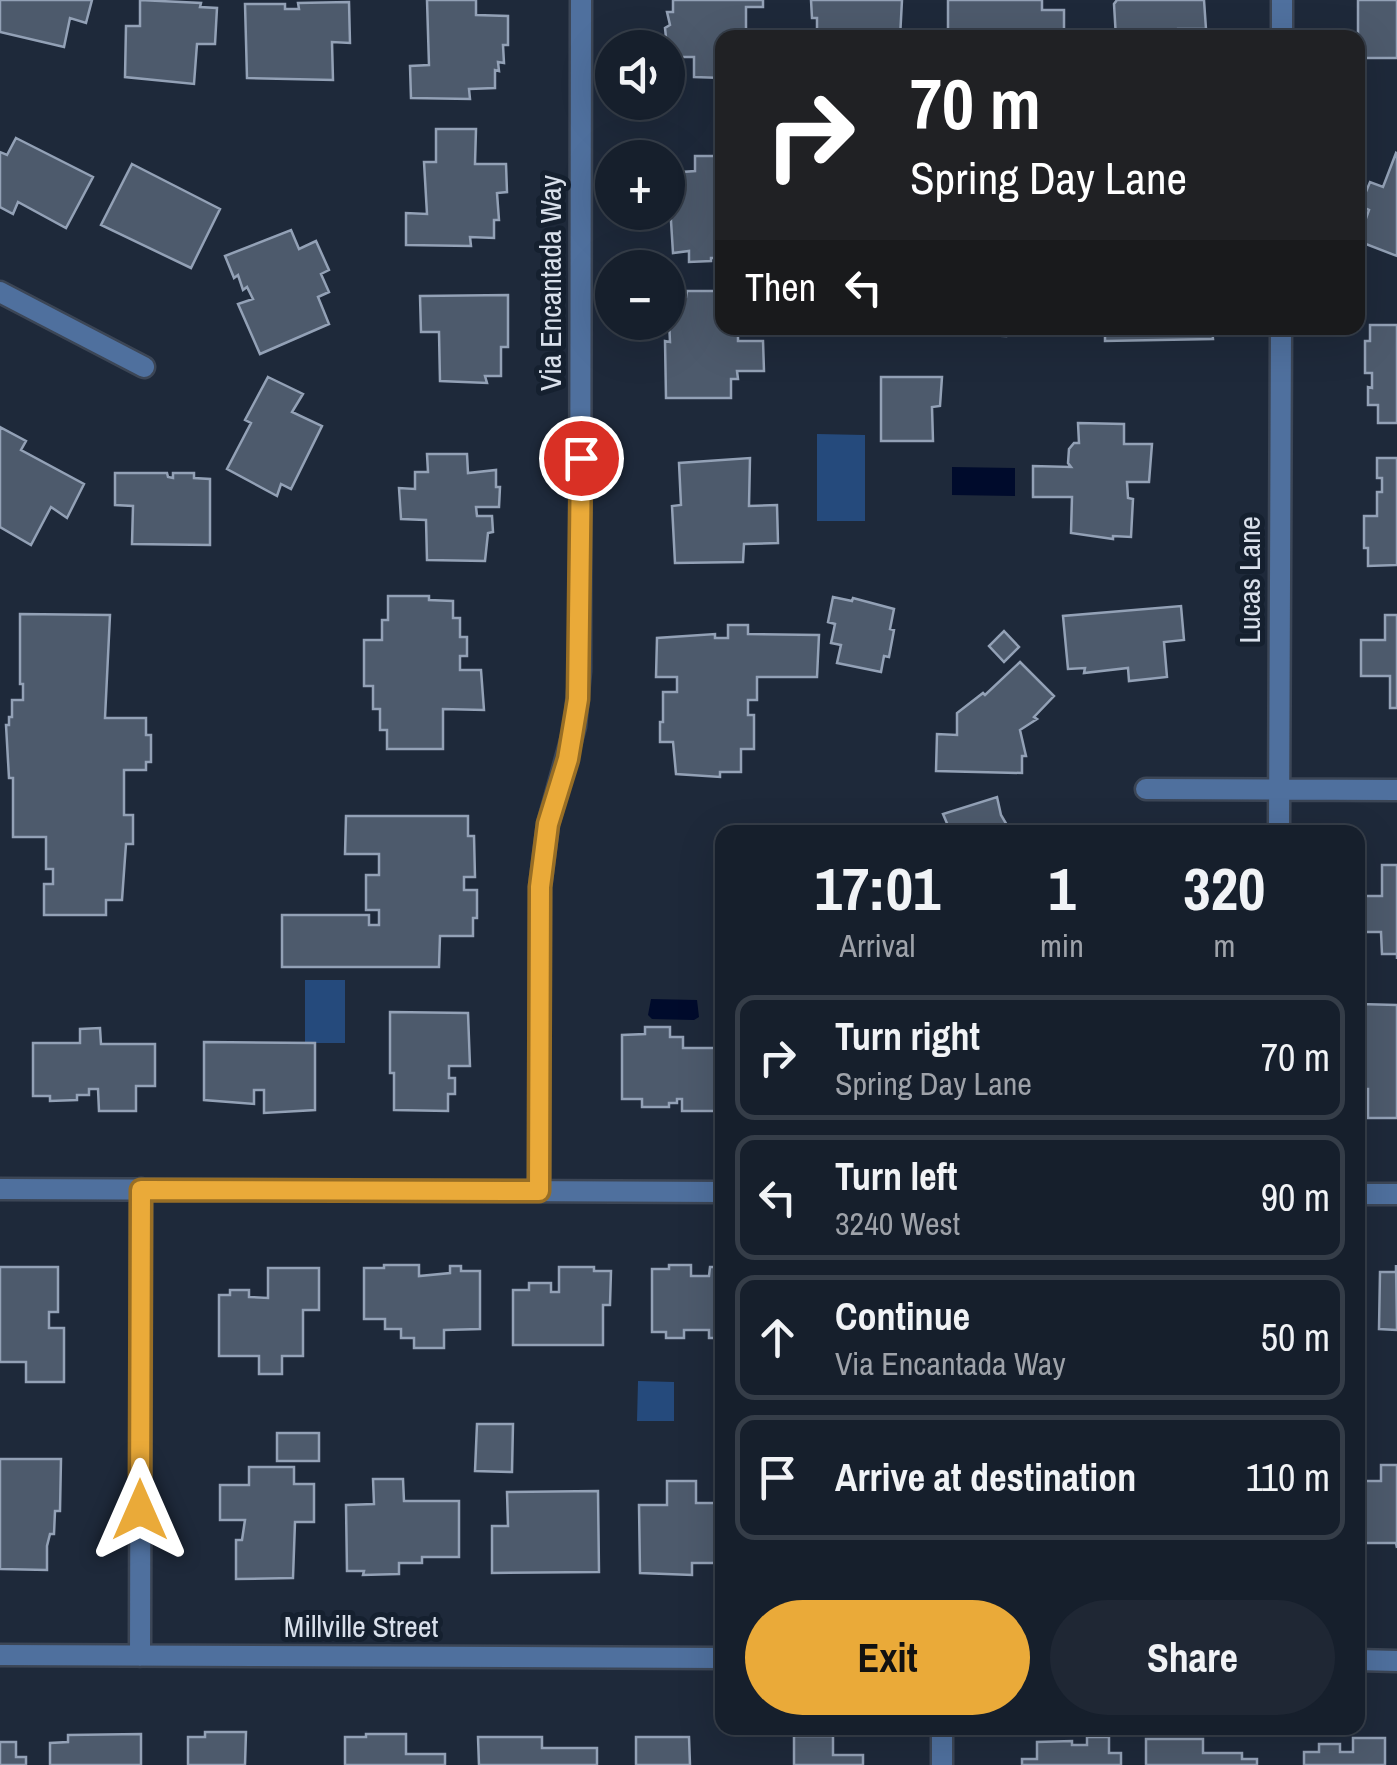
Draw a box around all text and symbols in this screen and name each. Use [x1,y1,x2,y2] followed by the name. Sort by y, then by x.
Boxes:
[595,30,685,340] map controls
[595,30,685,120] button: sound
[910,57,1041,151] text: 70 m
[745,70,875,200] icon: right
[595,140,685,230] button: +
[910,147,1187,208] text: Spring Day Lane
[530,174,570,391] street label: Via Encantada Way
[595,250,685,340] button: −
[836,260,891,315] icon: left
[745,262,816,313] text: Then
[539,416,624,501] pin
[554,431,609,486] icon: arrive
[1229,516,1269,644] street label: Lucas Lane
[815,848,940,929] text: 17:01
[1048,848,1076,929] text: 1
[1183,848,1265,929] text: 320
[840,924,915,967] text: Arrival
[1040,924,1084,967] text: min
[1213,924,1235,967] text: m
[835,1011,980,1062] text: Turn right
[750,1030,805,1085] icon: right
[1261,1032,1330,1083] text: 70 m
[835,1062,1032,1105] text: Spring Day Lane
[835,1151,957,1202] text: Turn left
[750,1170,805,1225] icon: left
[1261,1172,1330,1223] text: 90 m
[835,1202,960,1245] text: 3240 West
[835,1291,970,1342] text: Continue
[750,1310,805,1365] icon: ahead
[1261,1312,1330,1363] text: 50 m
[835,1342,1066,1385] text: Via Encantada Way
[750,1450,805,1505] icon: arrive
[835,1452,1136,1503] text: Arrive at destination
[1246,1452,1330,1503] text: 110 m
[88,1458,192,1562] position arrow
[745,1600,1030,1715] button: Exit
[1050,1600,1335,1715] button: Share
[284,1606,438,1646] street label: Millville Street

